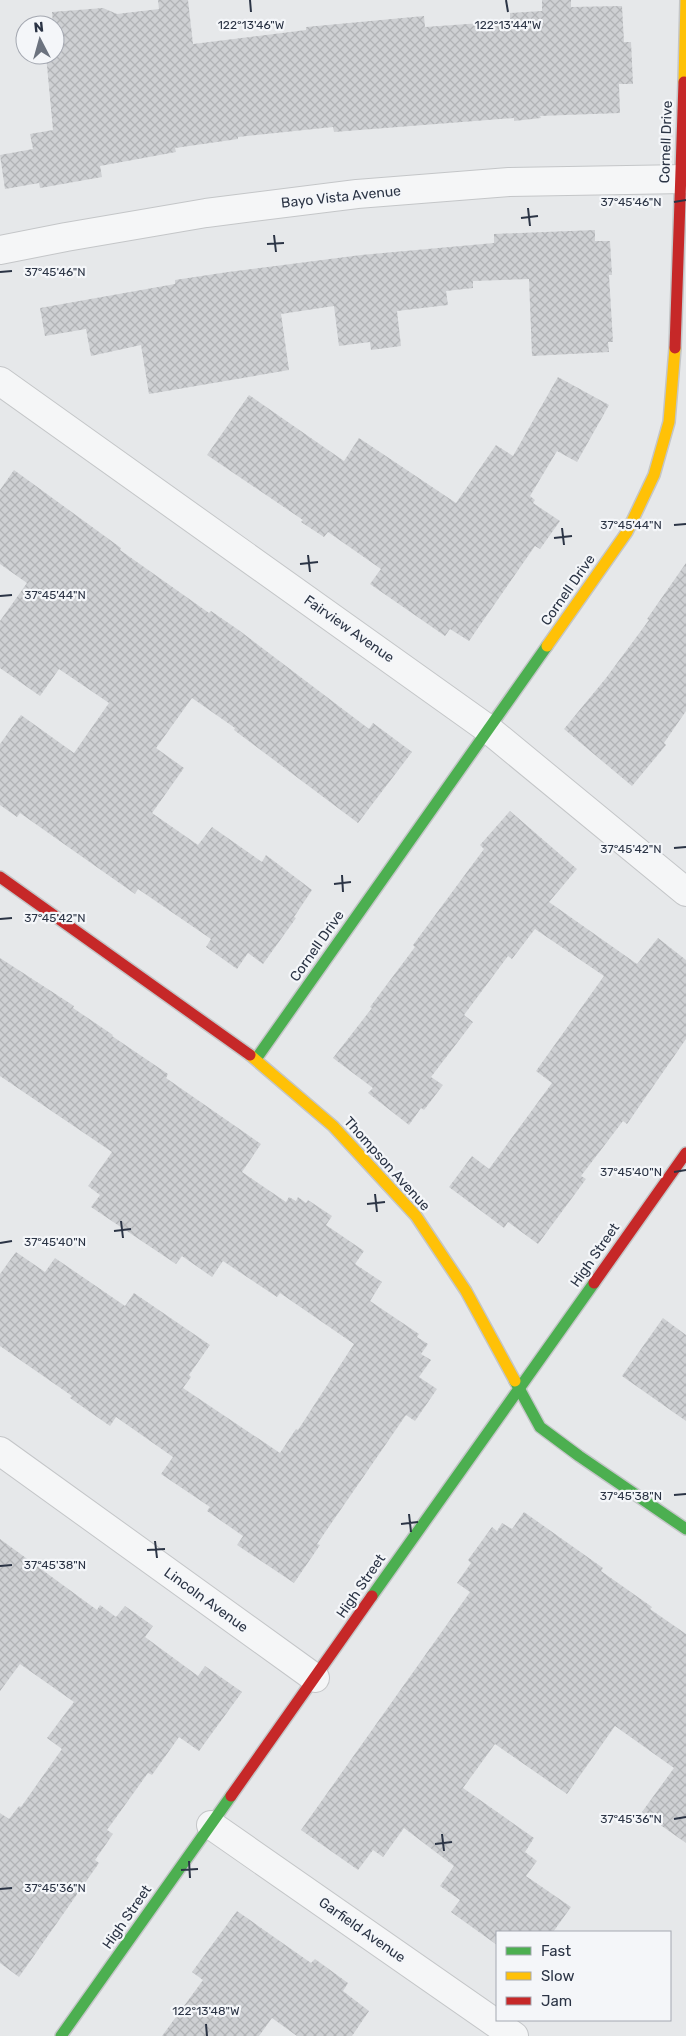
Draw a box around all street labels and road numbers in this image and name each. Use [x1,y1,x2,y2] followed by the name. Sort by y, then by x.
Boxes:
[656,100,676,184] street label: Cornell Drive
[280,182,402,212] street label: Bayo Vista Avenue
[537,551,599,629] street label: Cornell Drive
[301,592,397,666] street label: Fairview Avenue
[286,907,348,985] street label: Cornell Drive
[340,1113,434,1215] street label: Thompson Avenue
[567,1219,624,1290] street label: High Street
[333,1550,390,1621] street label: High Street
[161,1564,251,1636] street label: Lincoln Avenue
[99,1881,156,1952] street label: High Street
[315,1894,409,1966] street label: Garfield Avenue

